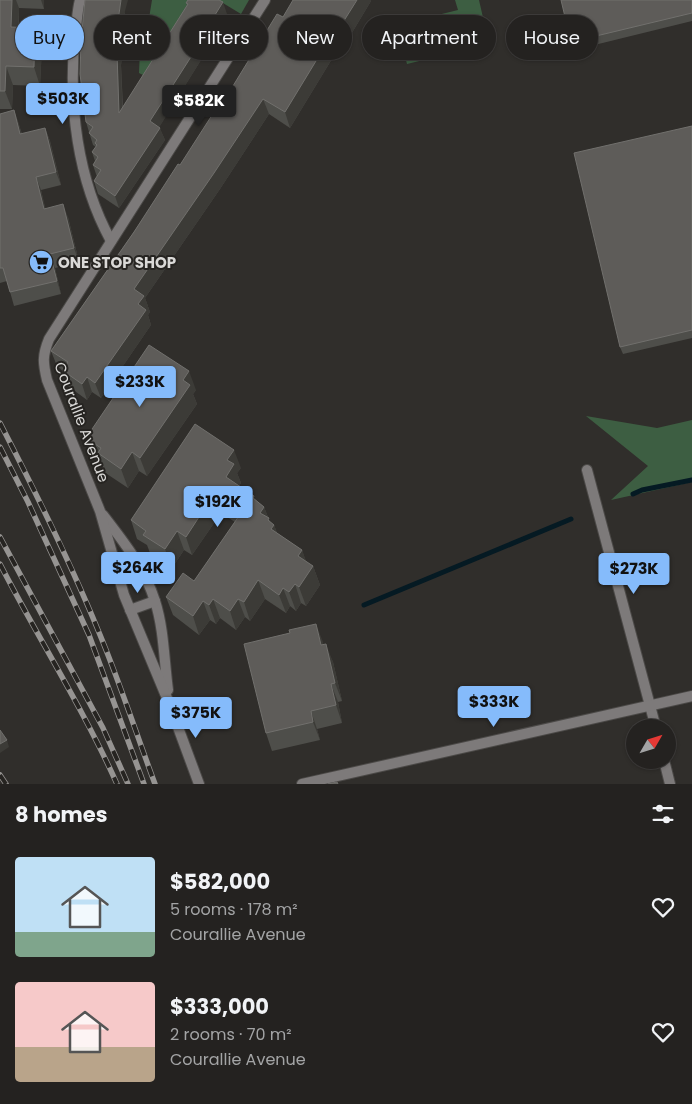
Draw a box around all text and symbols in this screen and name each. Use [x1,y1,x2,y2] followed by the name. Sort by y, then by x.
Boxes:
[15,15,84,60] chip: Buy
[94,15,170,60] chip: Rent
[180,15,268,60] chip: Filters
[278,15,352,60] chip: New
[362,15,496,60] chip: Apartment
[506,15,598,60] chip: House
[28,82,98,125] pin: $503K
[164,84,234,127] pin: $582K
[37,87,89,110] text: $503K
[173,89,225,112] text: $582K
[28,249,54,275] supermarket icon: ONE STOP SHOP
[58,252,176,273] place label: ONE STOP SHOP
[49,359,115,485] street label: Courallie Avenue
[105,366,175,408] pin: $233K
[115,370,165,393] text: $233K
[183,486,253,528] pin: $192K
[195,490,241,513] text: $192K
[103,552,173,594] pin: $264K
[599,552,669,595] pin: $273K
[112,556,164,579] text: $264K
[609,557,659,580] text: $273K
[459,686,529,728] pin: $333K
[469,690,519,713] text: $333K
[161,696,231,739] pin: $375K
[171,701,221,724] text: $375K
[626,719,676,769] north arrow
[626,719,676,769] map controls
[15,800,107,829] text: 8 homes
[649,800,677,828] icon: filters
[170,867,270,896] text: $582,000
[55,877,115,937] icon: home
[649,893,677,921] icon: heart
[170,898,298,921] text: 5 rooms · 178 m²
[170,923,306,946] text: Courallie Avenue
[170,992,269,1021] text: $333,000
[55,1002,115,1062] icon: home
[649,1018,677,1046] icon: heart
[170,1023,292,1046] text: 2 rooms · 70 m²
[170,1048,306,1071] text: Courallie Avenue

